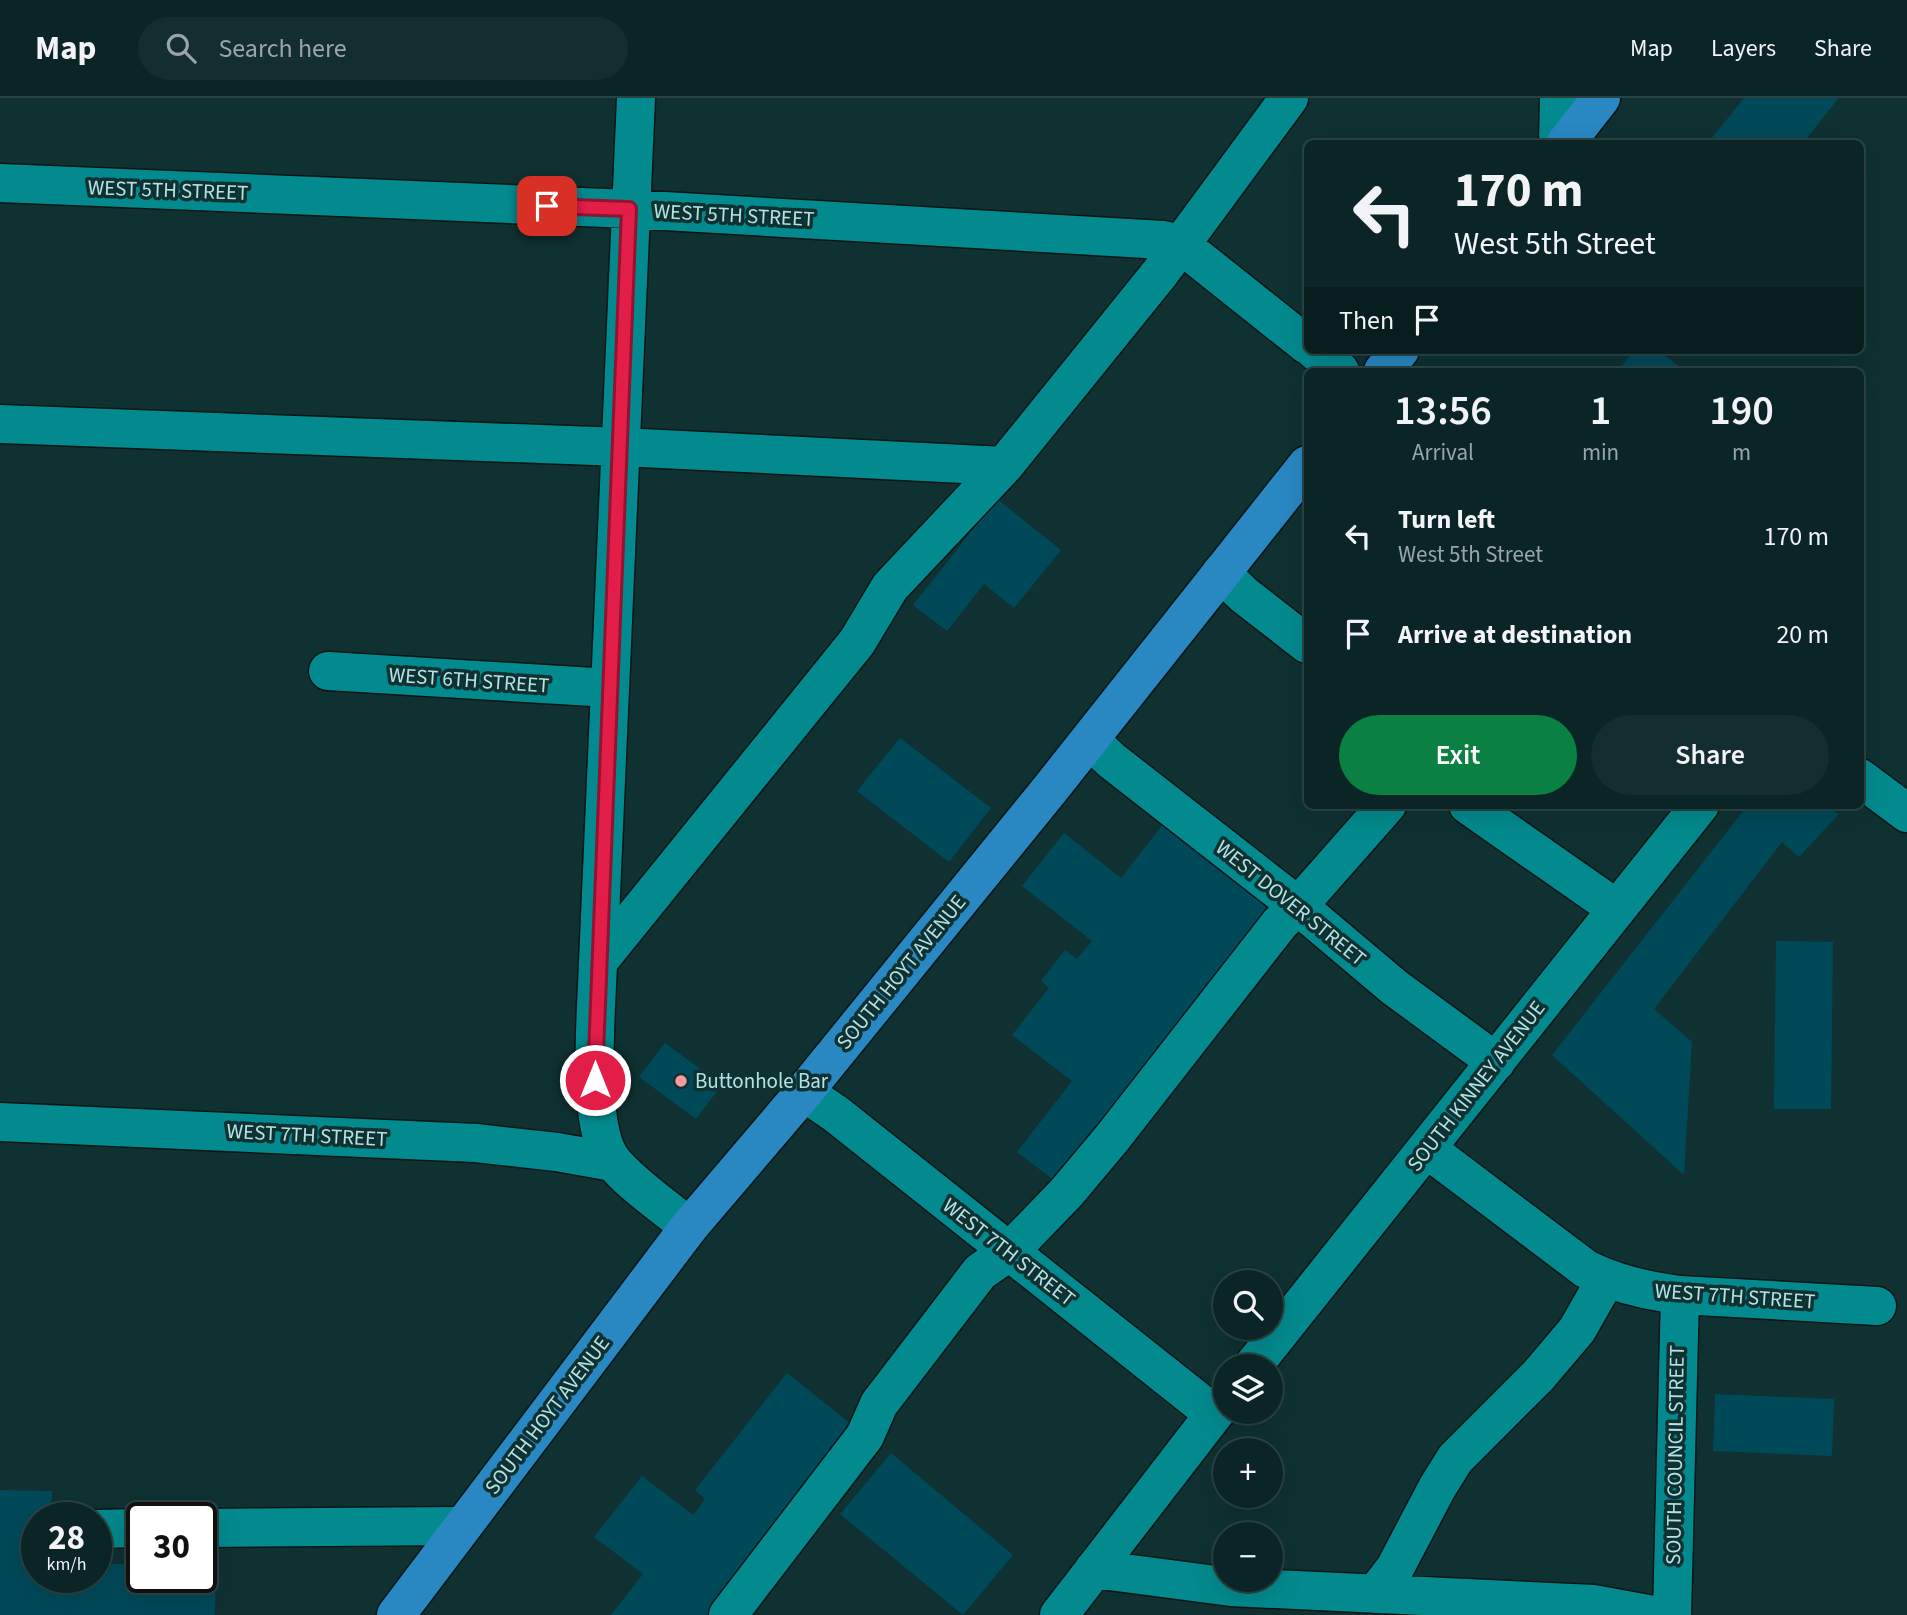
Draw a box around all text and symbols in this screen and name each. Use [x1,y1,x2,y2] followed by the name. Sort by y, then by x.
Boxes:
[138,17,628,80] search box
[35,25,96,72] text: Map
[162,29,200,67] icon: search
[218,30,347,67] text: Search here
[1630,31,1673,66] text: Map
[1711,31,1776,66] text: Layers
[1814,31,1872,66] text: Share
[1454,156,1583,226] text: 170 m
[1339,168,1430,259] icon: left
[87,172,249,208] street label: WEST 5TH STREET
[517,176,577,236] pin
[528,187,566,225] icon: arrive
[653,196,815,234] street label: WEST 5TH STREET
[1454,221,1656,267] text: West 5th Street
[1408,301,1446,339] icon: arrive
[1339,302,1394,339] text: Then
[1394,381,1492,441] text: 13:56
[1590,381,1611,441] text: 1
[1709,381,1774,441] text: 190
[1412,436,1474,469] text: Arrival
[1582,436,1619,469] text: min
[1732,436,1751,469] text: m
[1398,501,1495,538] text: Turn left
[1339,517,1377,555] icon: left
[1763,518,1829,555] text: 170 m
[1398,538,1543,571] text: West 5th Street
[1339,615,1377,653] icon: arrive
[1398,616,1632,653] text: Arrive at destination
[1776,616,1829,653] text: 20 m
[388,659,550,701] street label: WEST 6TH STREET
[1339,715,1577,795] button: Exit
[1591,715,1829,795] button: Share
[1209,833,1373,973] street label: WEST DOVER STREET
[829,888,973,1056] street label: SOUTH HOYT AVENUE
[1400,994,1552,1178] street label: SOUTH KINNEY AVENUE
[558,1043,632,1117] position arrow
[695,1066,829,1096] place label: Buttonhole Bar
[673,1073,689,1089] marker: Buttonhole Bar
[226,1116,388,1154] street label: WEST 7TH STREET
[936,1191,1082,1313] street label: WEST 7TH STREET
[1213,1270,1283,1592] map controls
[1213,1270,1283,1340] button: search
[1654,1275,1816,1317] street label: WEST 7TH STREET
[477,1330,617,1500] street label: SOUTH HOYT AVENUE
[1658,1345,1692,1565] street label: SOUTH COUNCIL STREET
[1213,1354,1283,1424] button: layers
[1213,1438,1283,1508] button: +
[126,1502,217,1593] speed limit sign: 30
[48,1513,85,1563] text: 28
[1213,1522,1283,1592] button: −
[47,1552,86,1577] text: km/h

